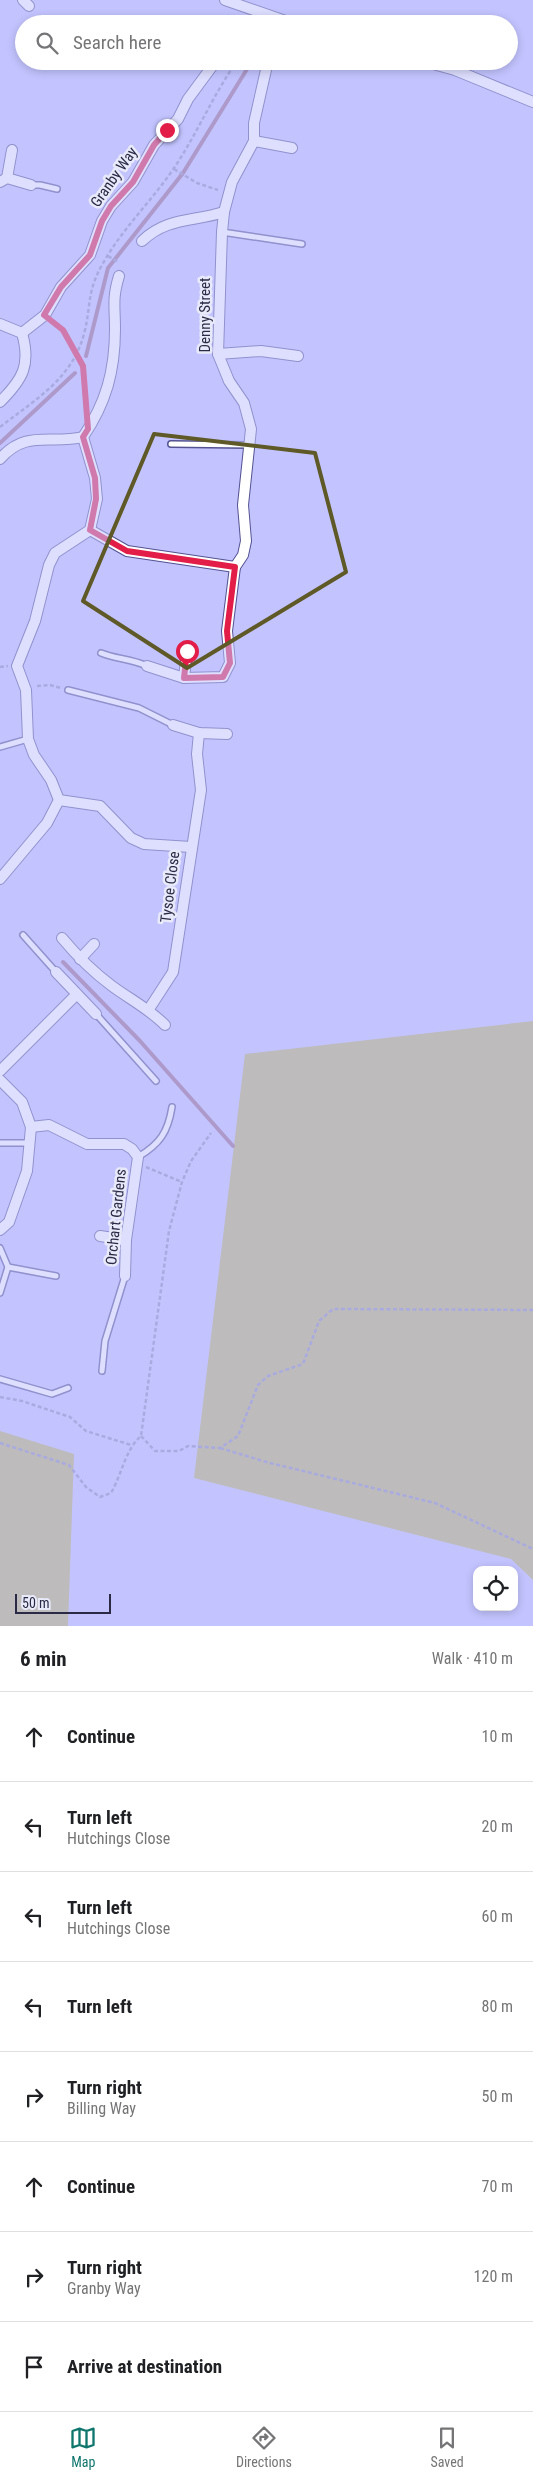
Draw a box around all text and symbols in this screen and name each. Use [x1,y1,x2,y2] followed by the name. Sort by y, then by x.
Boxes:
[15,15,518,70] search box
[33,29,61,57] icon: search
[73,31,161,54] text: Search here
[156,119,179,142] route end
[87,144,141,210] street label: Granby Way
[196,278,214,352] street label: Denny Street
[176,640,199,663] route start
[157,850,183,924] street label: Tysoe Close
[102,1168,130,1266] street label: Orchart Gardens
[473,1566,518,1611] map controls
[473,1566,518,1611] button: locate
[15,1591,111,1614] scale bar
[22,1595,50,1611] text: 50 m
[20,1647,67,1671] text: 6 min
[432,1649,513,1668] text: Walk · 410 m
[20,1723,48,1751] icon: ahead
[67,1725,135,1748] text: Continue
[481,1727,513,1746] text: 10 m
[67,1806,132,1829] text: Turn left
[20,1813,48,1841] icon: left
[481,1817,513,1836] text: 20 m
[67,1829,170,1848] text: Hutchings Close
[67,1896,132,1919] text: Turn left
[20,1903,48,1931] icon: left
[481,1907,513,1926] text: 60 m
[67,1919,170,1938] text: Hutchings Close
[20,1993,48,2021] icon: left
[67,1995,132,2018] text: Turn left
[481,1997,513,2016] text: 80 m
[67,2076,142,2099] text: Turn right
[20,2083,48,2111] icon: right
[481,2087,513,2106] text: 50 m
[67,2099,136,2118] text: Billing Way
[20,2173,48,2201] icon: ahead
[67,2175,135,2198] text: Continue
[481,2177,513,2196] text: 70 m
[67,2256,142,2279] text: Turn right
[20,2263,48,2291] icon: right
[474,2267,513,2286] text: 120 m
[67,2279,141,2298] text: Granby Way
[20,2353,48,2381] icon: arrive
[67,2355,222,2378] text: Arrive at destination
[69,2424,97,2470] tab: Map
[236,2424,292,2470] tab: Directions
[430,2424,464,2470] tab: Saved

